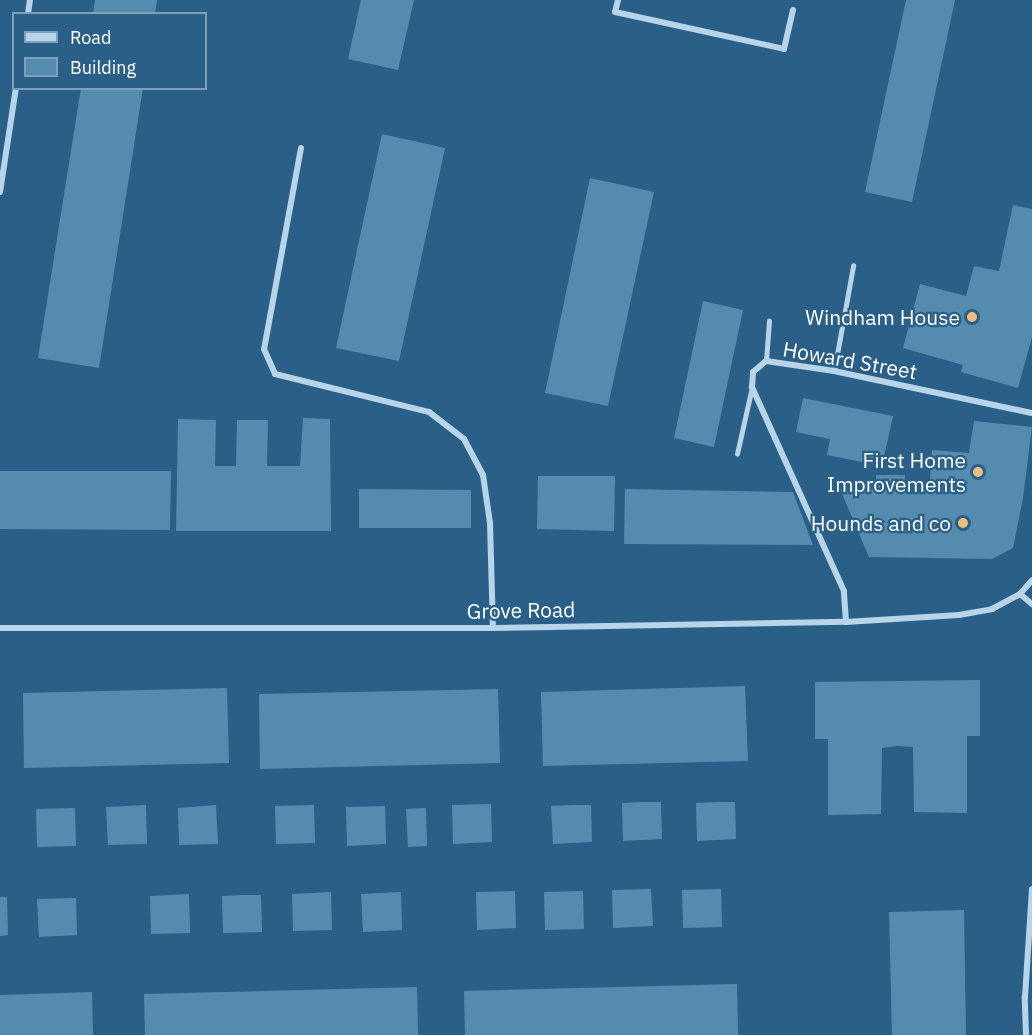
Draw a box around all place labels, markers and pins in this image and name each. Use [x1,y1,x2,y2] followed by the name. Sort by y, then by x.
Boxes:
[805,304,960,330] place label: Windham House
[965,310,979,324] marker: Windham House
[827,447,966,497] place label: First Home Improvements
[971,465,985,479] marker: First Home Improvements
[811,510,951,536] place label: Hounds and co
[956,516,970,530] marker: Hounds and co

